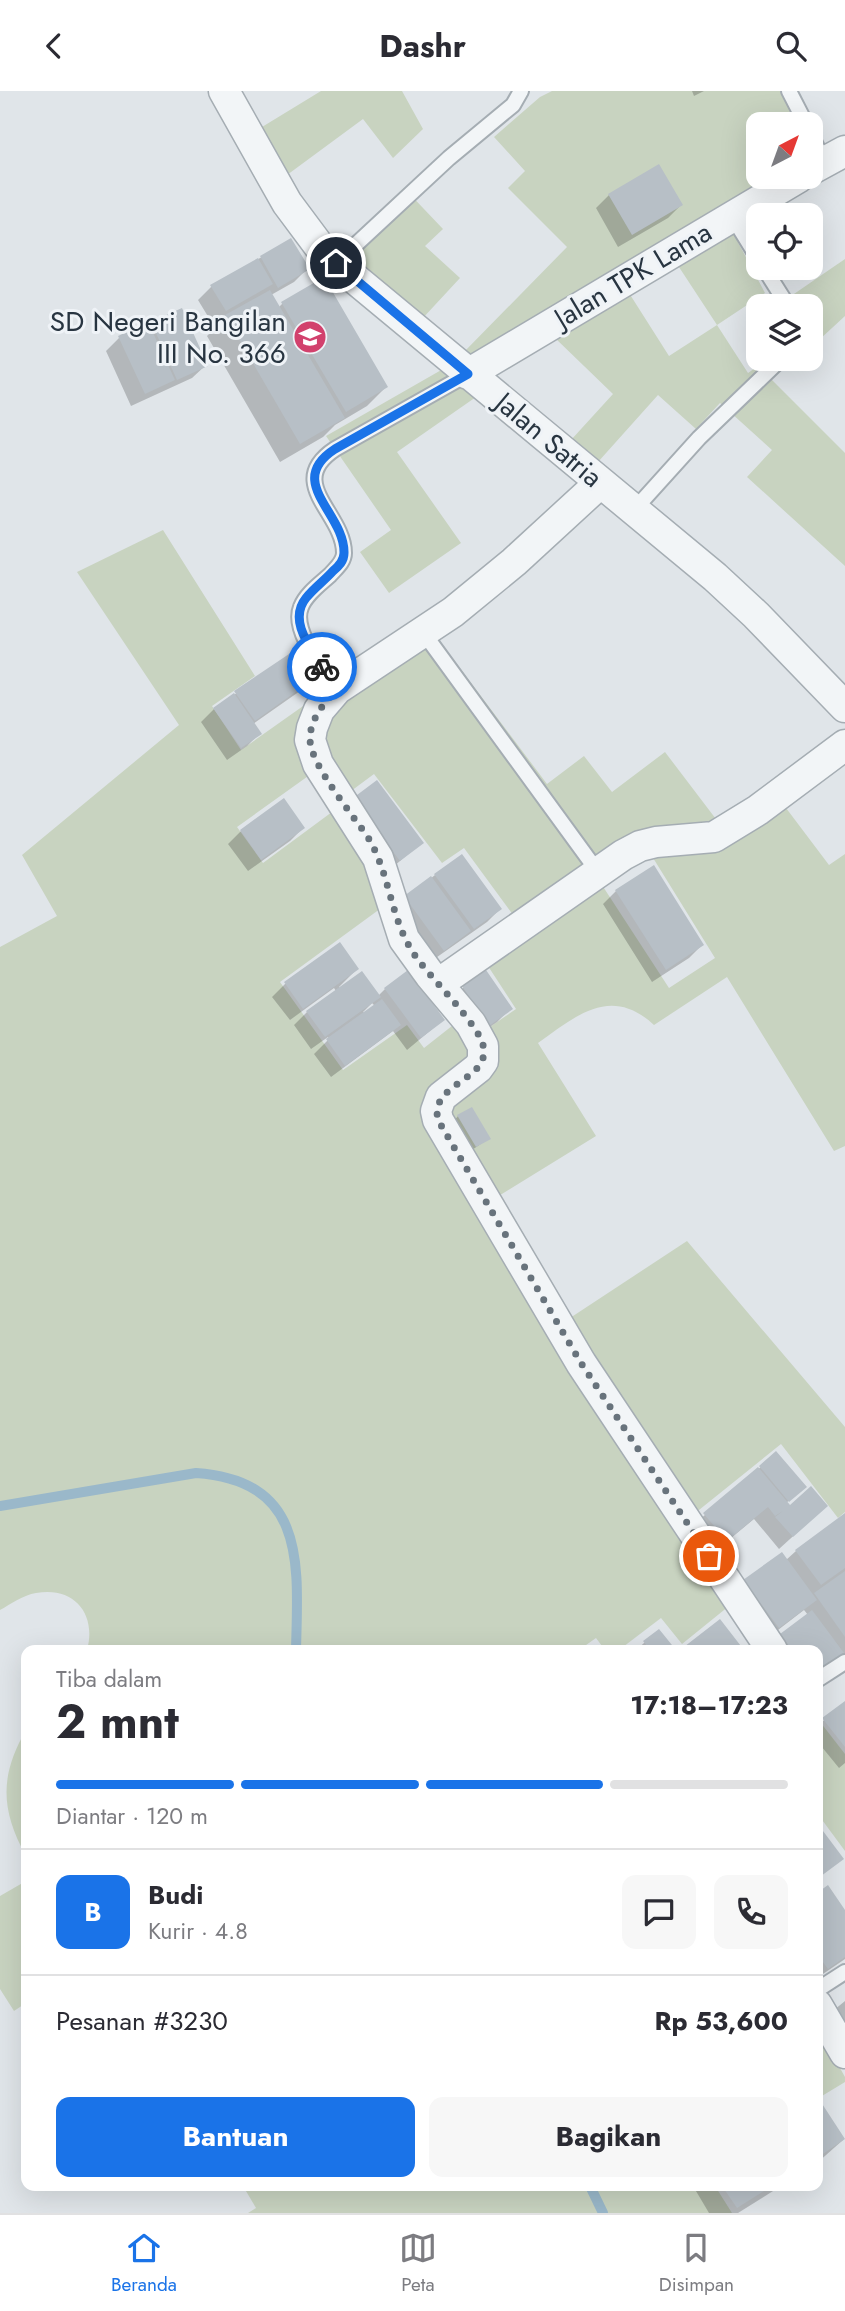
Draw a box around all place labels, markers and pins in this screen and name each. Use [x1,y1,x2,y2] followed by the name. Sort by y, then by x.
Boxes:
[306,233,366,293] pin
[50,301,286,374] place label: SD Negeri Bangilan III No. 366
[291,318,329,356] school or university icon: SD Negeri Bangilan III No. 366
[679,1526,739,1586] pin

